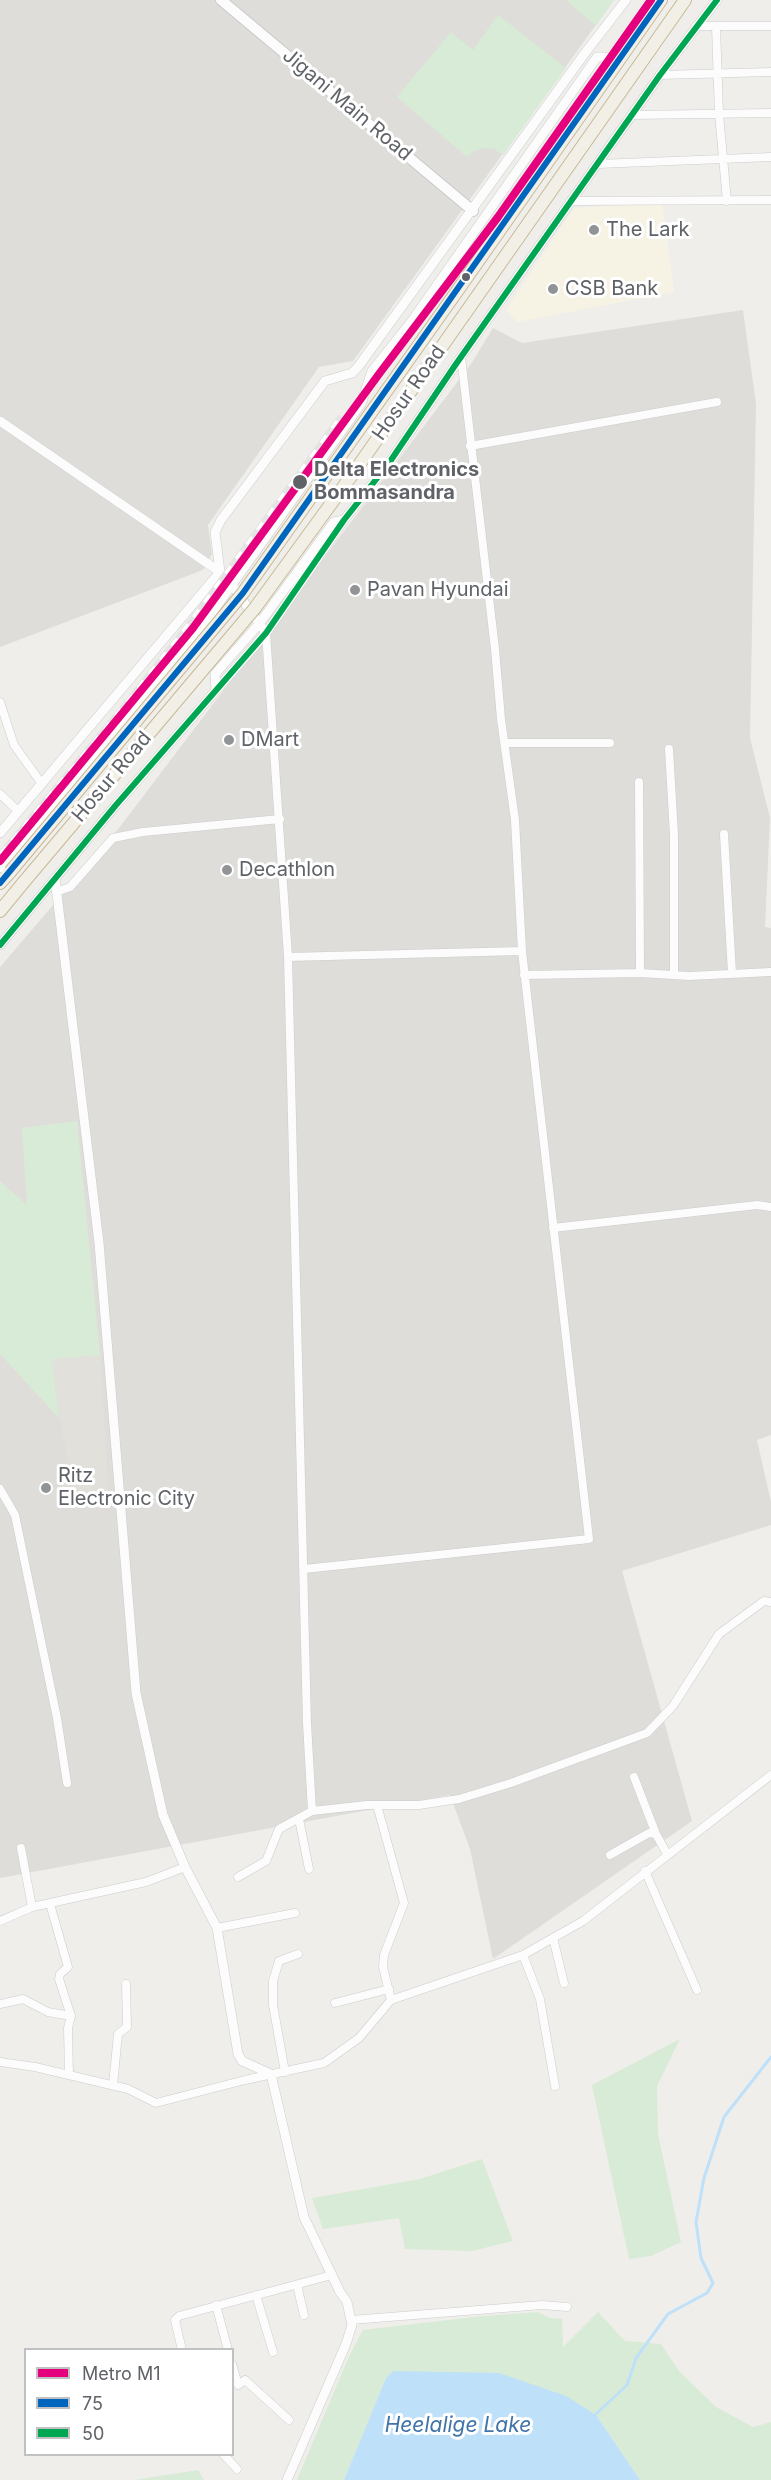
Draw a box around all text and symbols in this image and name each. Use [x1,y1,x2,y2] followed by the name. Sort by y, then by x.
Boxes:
[277,44,417,166] street label: Jigani Main Road
[606,218,689,242] place label: The Lark
[587,223,601,237] marker: The Lark
[460,271,472,283] unlabelled marker
[565,277,658,301] place label: CSB Bank
[546,282,560,296] marker: CSB Bank
[367,341,451,445] street label: Hosur Road
[314,458,479,505] place label: Delta Electronics Bommasandra
[291,473,309,491] marker: Delta Electronics Bommasandra
[367,578,509,602] place label: Pavan Hyundai
[348,583,362,597] marker: Pavan Hyundai
[67,727,157,827] street label: Hosur Road
[241,728,299,752] place label: DMart
[222,733,236,747] marker: DMart
[239,858,335,882] place label: Decathlon
[220,863,234,877] marker: Decathlon
[58,1464,195,1511] place label: Ritz Electronic City
[39,1481,53,1495] marker: Ritz Electronic City
[24,2348,234,2456] legend
[82,2363,161,2384] text: Metro M1
[82,2393,103,2414] text: 75
[385,2413,531,2439] water label: Heelalige Lake
[82,2423,104,2444] text: 50

